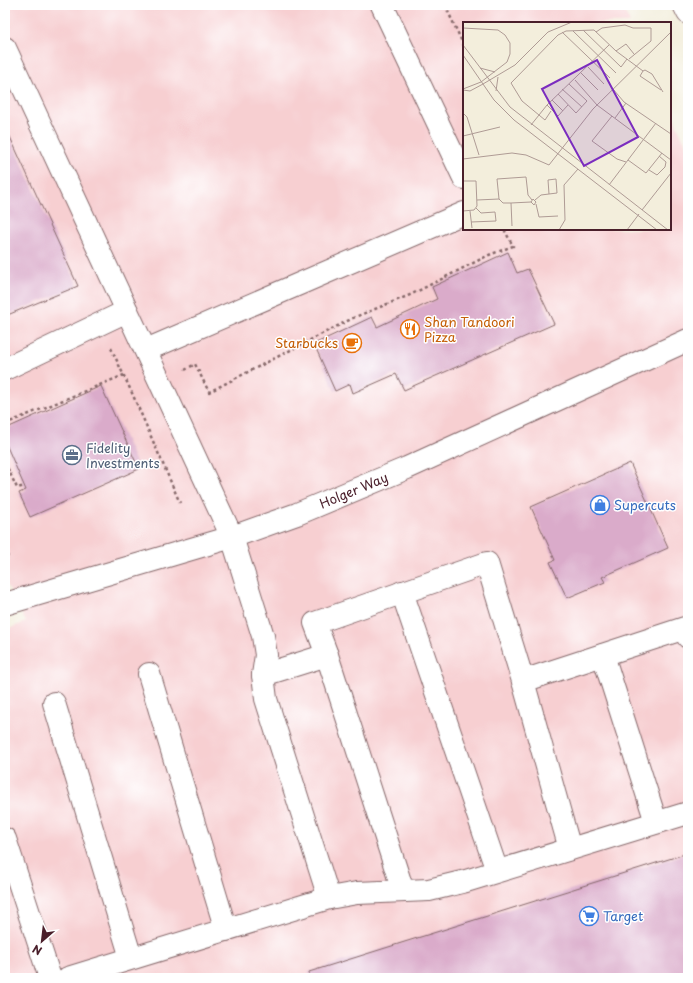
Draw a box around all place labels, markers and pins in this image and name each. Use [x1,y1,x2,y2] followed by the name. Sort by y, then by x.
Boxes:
[424,312,515,346] place label: Shan Tandoori Pizza
[399,318,421,340] restaurant icon: Shan Tandoori Pizza
[341,332,363,354] cafe icon: Starbucks
[275,333,338,352] place label: Starbucks
[86,438,160,472] place label: Fidelity Investments
[61,444,83,466] office icon: Fidelity Investments
[589,494,611,516] shop icon: Supercuts
[614,495,676,514] place label: Supercuts
[578,905,600,927] supermarket icon: Target
[603,906,643,925] place label: Target

